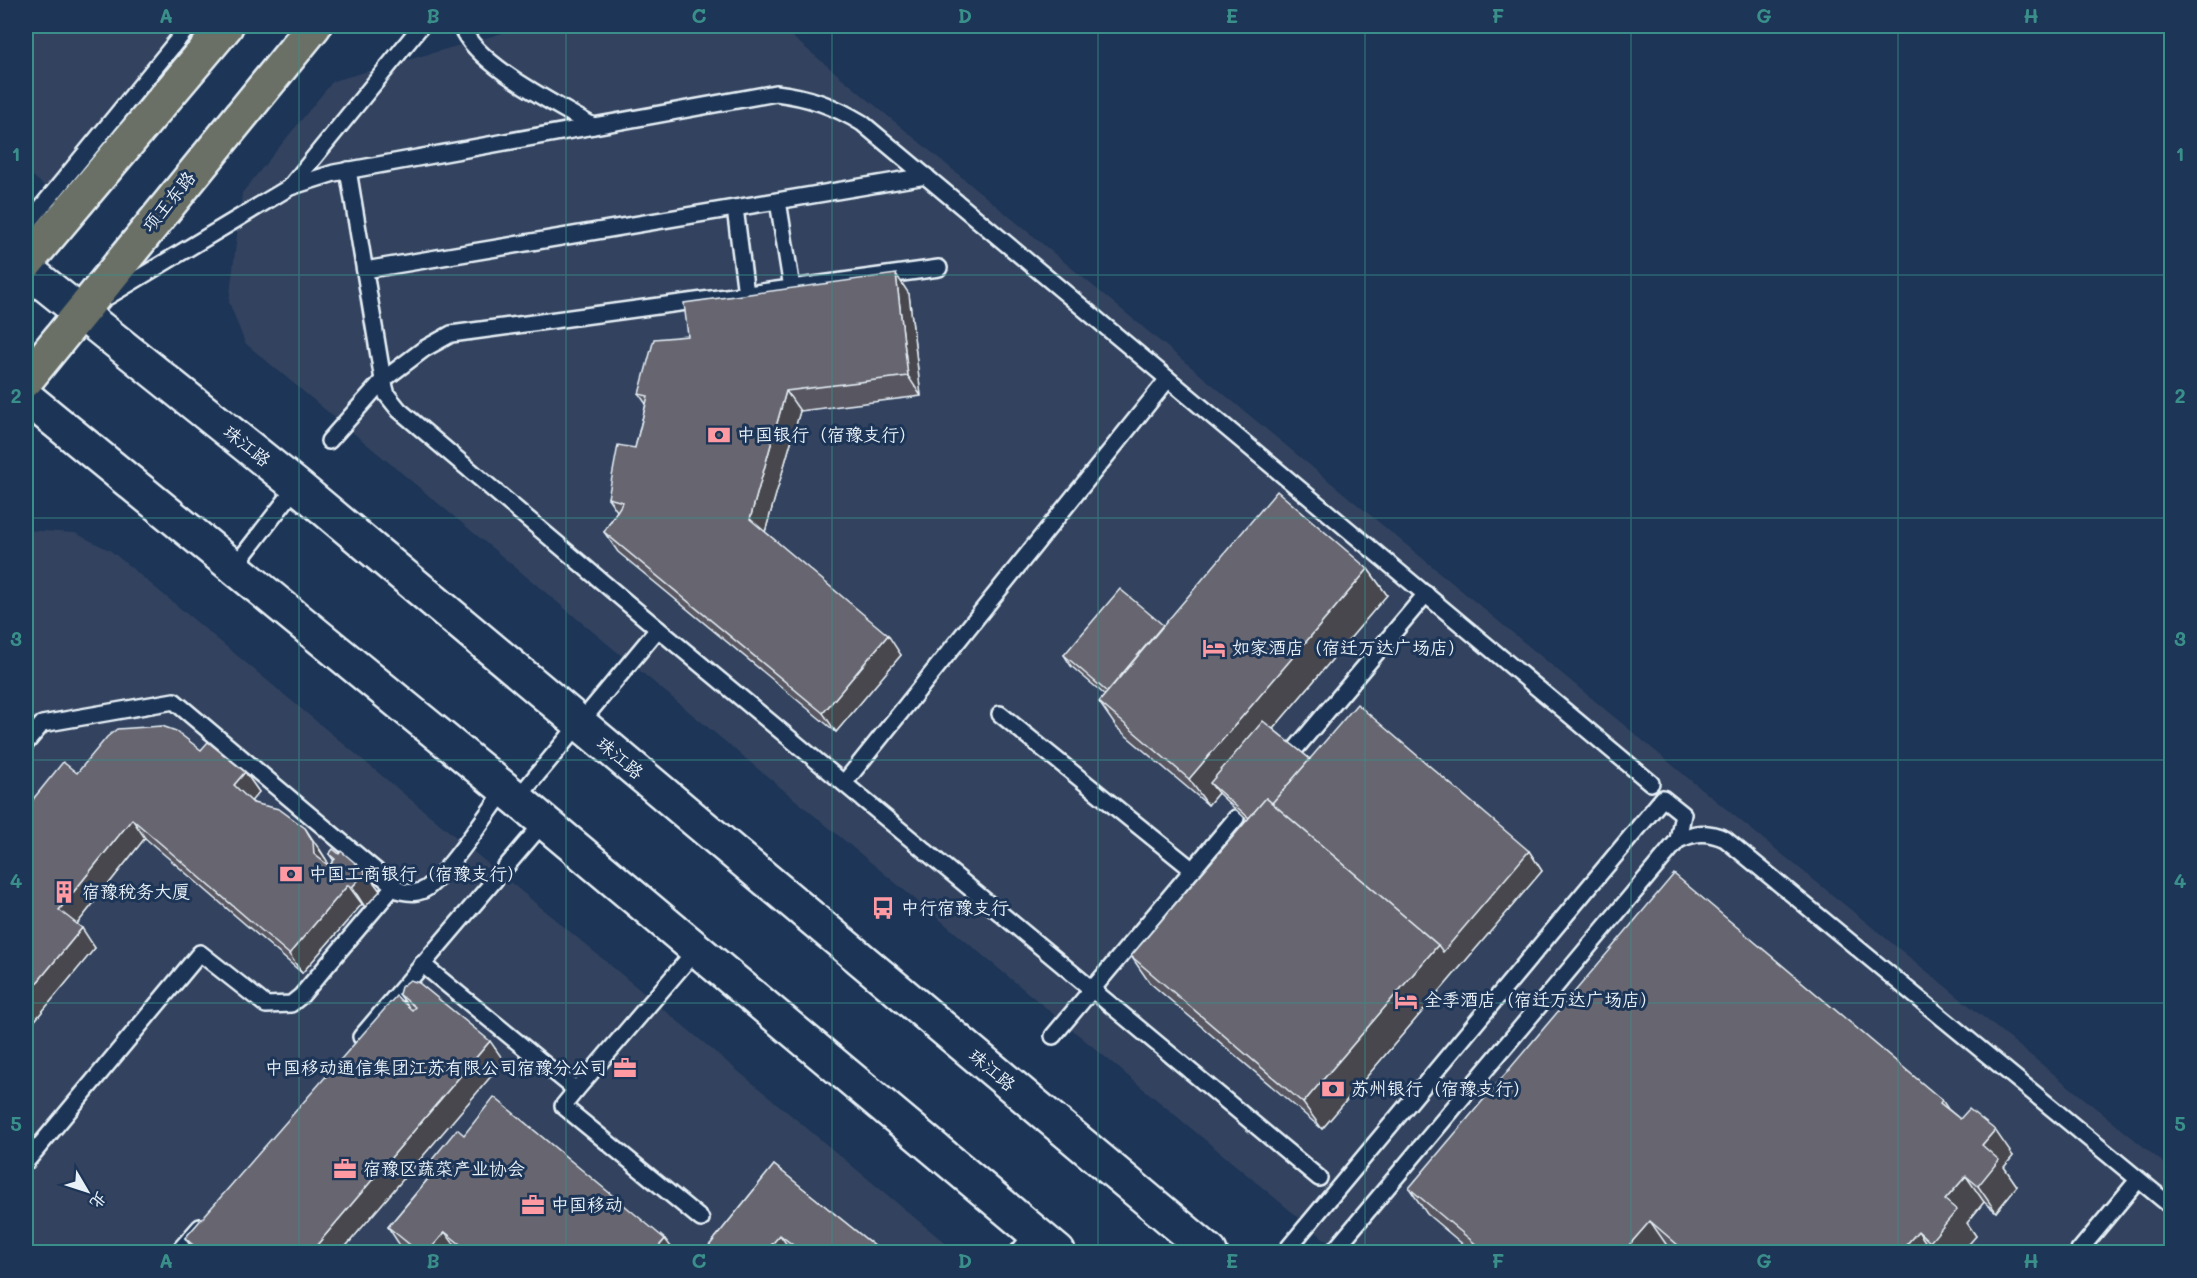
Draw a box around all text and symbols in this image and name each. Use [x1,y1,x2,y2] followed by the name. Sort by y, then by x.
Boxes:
[159,2,173,28] text: A
[426,2,440,28] text: B
[692,2,707,28] text: C
[958,2,972,28] text: D
[1226,2,1238,28] text: E
[1492,2,1505,28] text: F
[1756,2,1772,28] text: G
[2023,2,2039,28] text: H
[12,140,20,166] text: 1
[2176,140,2184,166] text: 1
[136,166,200,237] street label: 项王东路
[10,382,22,408] text: 2
[2174,382,2186,408] text: 2
[219,419,276,472] street label: 珠江路
[706,422,732,448] bank icon: 中国银行（宿豫支行）
[737,422,917,446] place label: 中国银行（宿豫支行）
[10,625,22,651] text: 3
[2174,625,2186,651] text: 3
[1201,635,1227,661] hotel icon: 如家酒店（宿迁万达广场店）
[1232,635,1466,659] place label: 如家酒店（宿迁万达广场店）
[592,731,649,784] street label: 珠江路
[278,861,304,887] bank icon: 中国工商银行（宿豫支行）
[309,861,525,885] place label: 中国工商银行（宿豫支行）
[10,867,23,893] text: 4
[2174,867,2187,893] text: 4
[51,879,77,905] building icon: 宿豫税务大厦
[82,879,190,903] place label: 宿豫税务大厦
[870,895,896,921] bus stop icon: 中行宿豫支行
[901,895,1009,919] place label: 中行宿豫支行
[1393,987,1419,1013] hotel icon: 全季酒店（宿迁万达广场店）
[1424,987,1658,1011] place label: 全季酒店（宿迁万达广场店）
[964,1043,1021,1096] street label: 珠江路
[265,1055,607,1079] place label: 中国移动通信集团江苏有限公司宿豫分公司
[612,1055,638,1081] office icon: 中国移动通信集团江苏有限公司宿豫分公司
[1320,1076,1346,1102] bank icon: 苏州银行（宿豫支行）
[1351,1076,1531,1100] place label: 苏州银行（宿豫支行）
[10,1110,22,1136] text: 5
[2174,1110,2186,1136] text: 5
[332,1156,358,1182] office icon: 宿豫区蔬菜产业协会
[363,1156,525,1180] place label: 宿豫区蔬菜产业协会
[57,1161,117,1221] north arrow
[86,1188,112,1214] text: 北
[520,1192,546,1218] office icon: 中国移动
[551,1192,623,1216] place label: 中国移动
[159,1247,173,1273] text: A
[426,1247,440,1273] text: B
[692,1247,707,1273] text: C
[958,1247,972,1273] text: D
[1226,1247,1238,1273] text: E
[1492,1247,1505,1273] text: F
[1756,1247,1772,1273] text: G
[2023,1247,2039,1273] text: H

